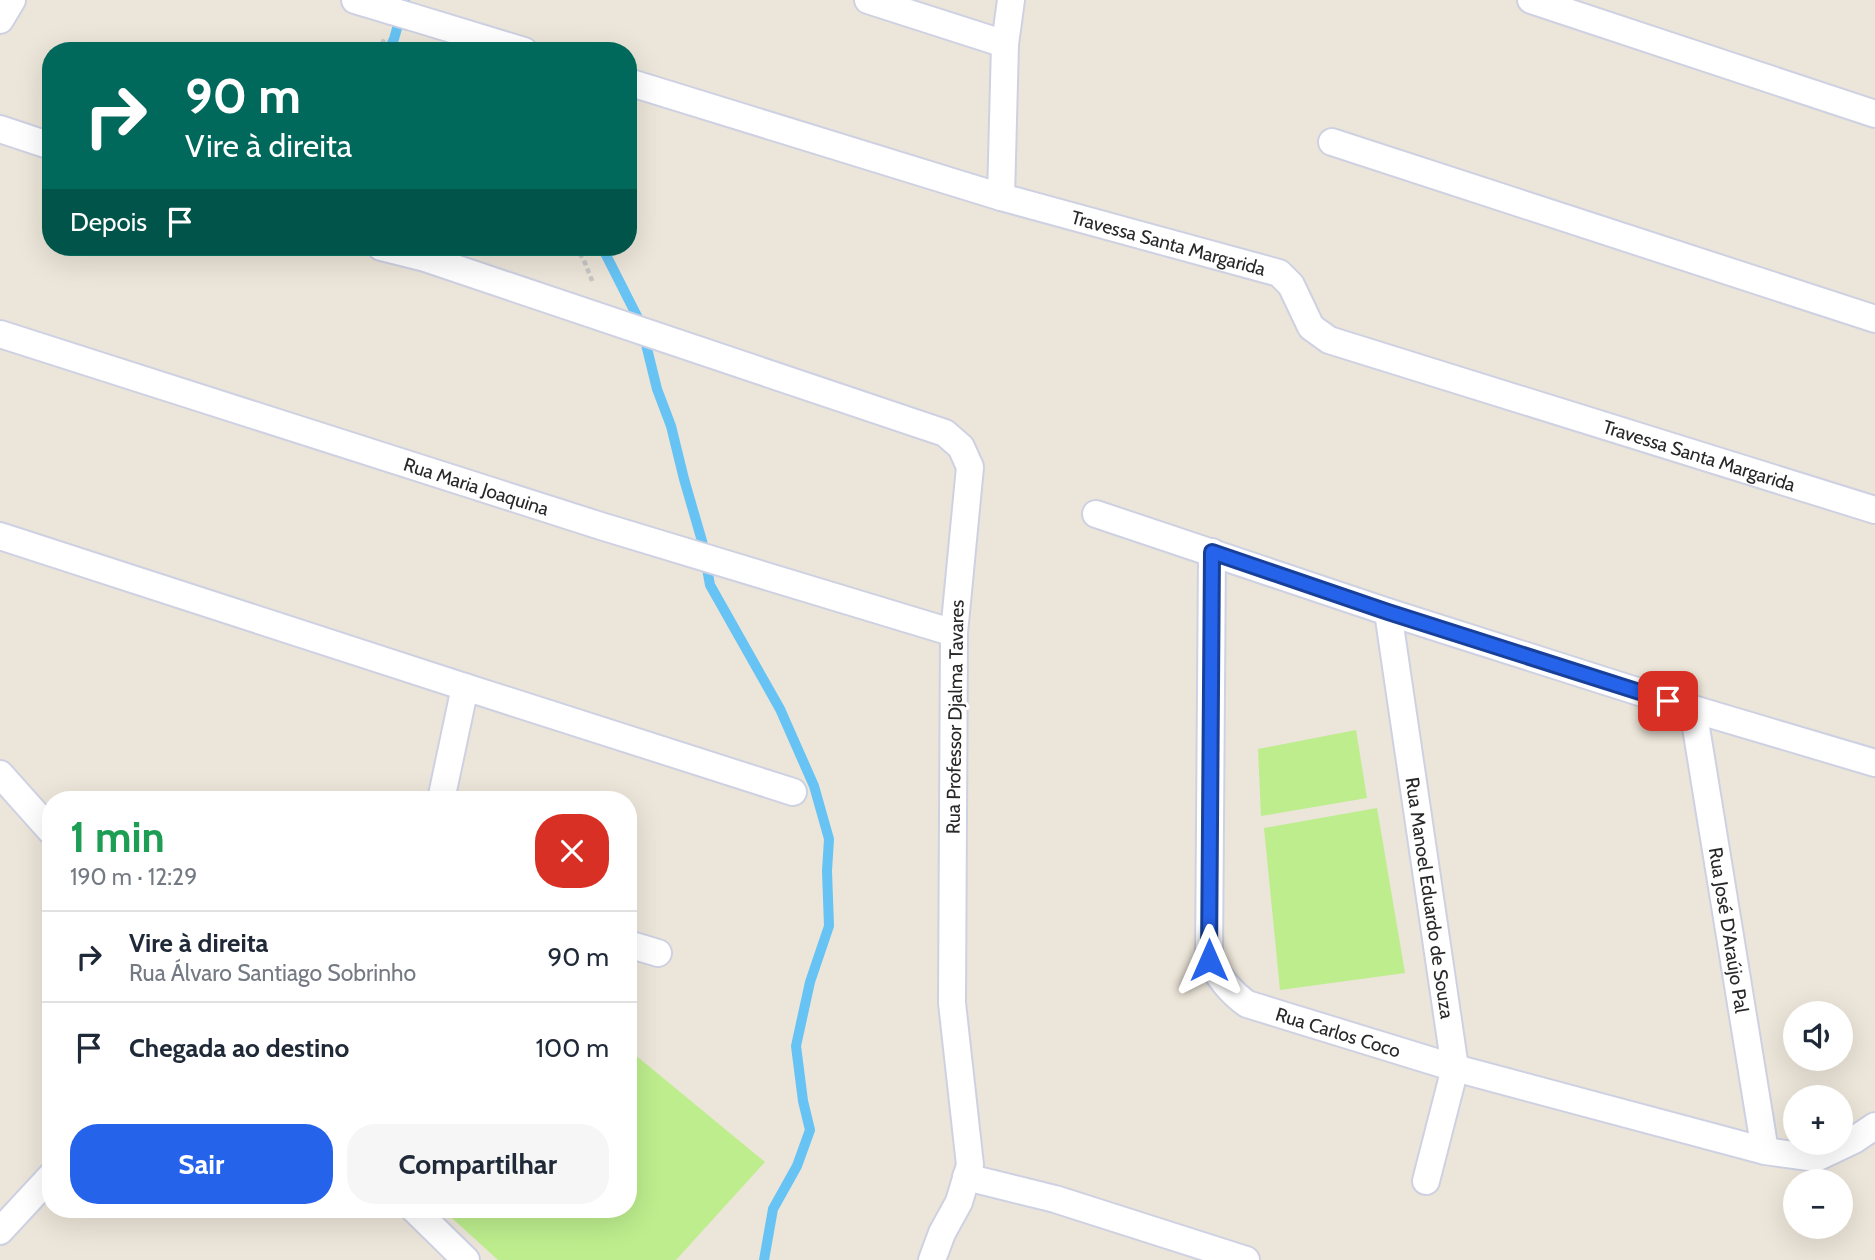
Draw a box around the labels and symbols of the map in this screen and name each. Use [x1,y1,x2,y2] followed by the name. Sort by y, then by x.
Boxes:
[1069,205,1268,280] street label: Travessa Santa Margarida
[1600,415,1798,496] street label: Travessa Santa Margarida
[401,452,552,520] street label: Rua Maria Joaquina
[941,599,969,834] street label: Rua Professor Djalma Tavares
[1638,671,1698,731] pin
[1401,776,1459,1020] street label: Rua Manoel Eduardo de Souza
[1704,846,1754,1015] street label: Rua José D'Araújo Pal
[1172,923,1246,997] position arrow
[1273,1002,1403,1062] street label: Rua Carlos Coco

